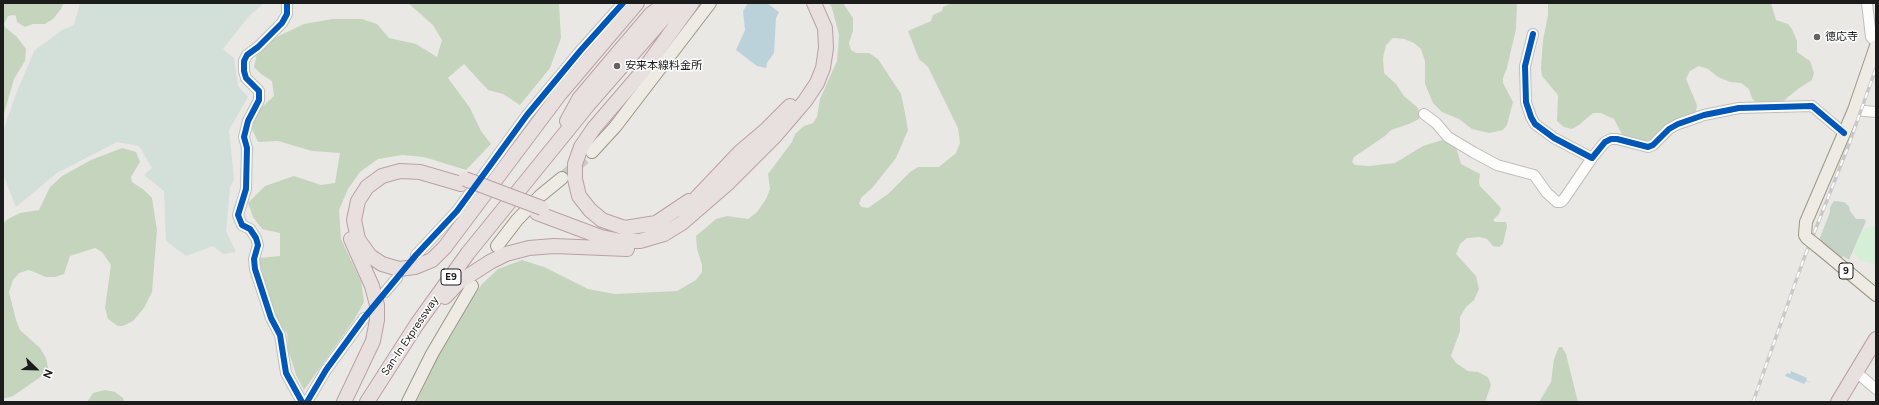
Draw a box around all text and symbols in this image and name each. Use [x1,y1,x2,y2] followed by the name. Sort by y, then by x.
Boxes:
[1825,30,1858,44] place label: 徳応寺
[1812,32,1822,42] marker: 徳応寺
[625,59,702,73] place label: 安来本線料金所
[612,61,622,71] marker: 安来本線料金所
[1839,263,1853,279] road number: 9
[441,269,461,285] road number: E9
[379,294,441,378] street label: San-In Expressway
[16,349,56,389] north arrow
[40,367,55,380] text: N

